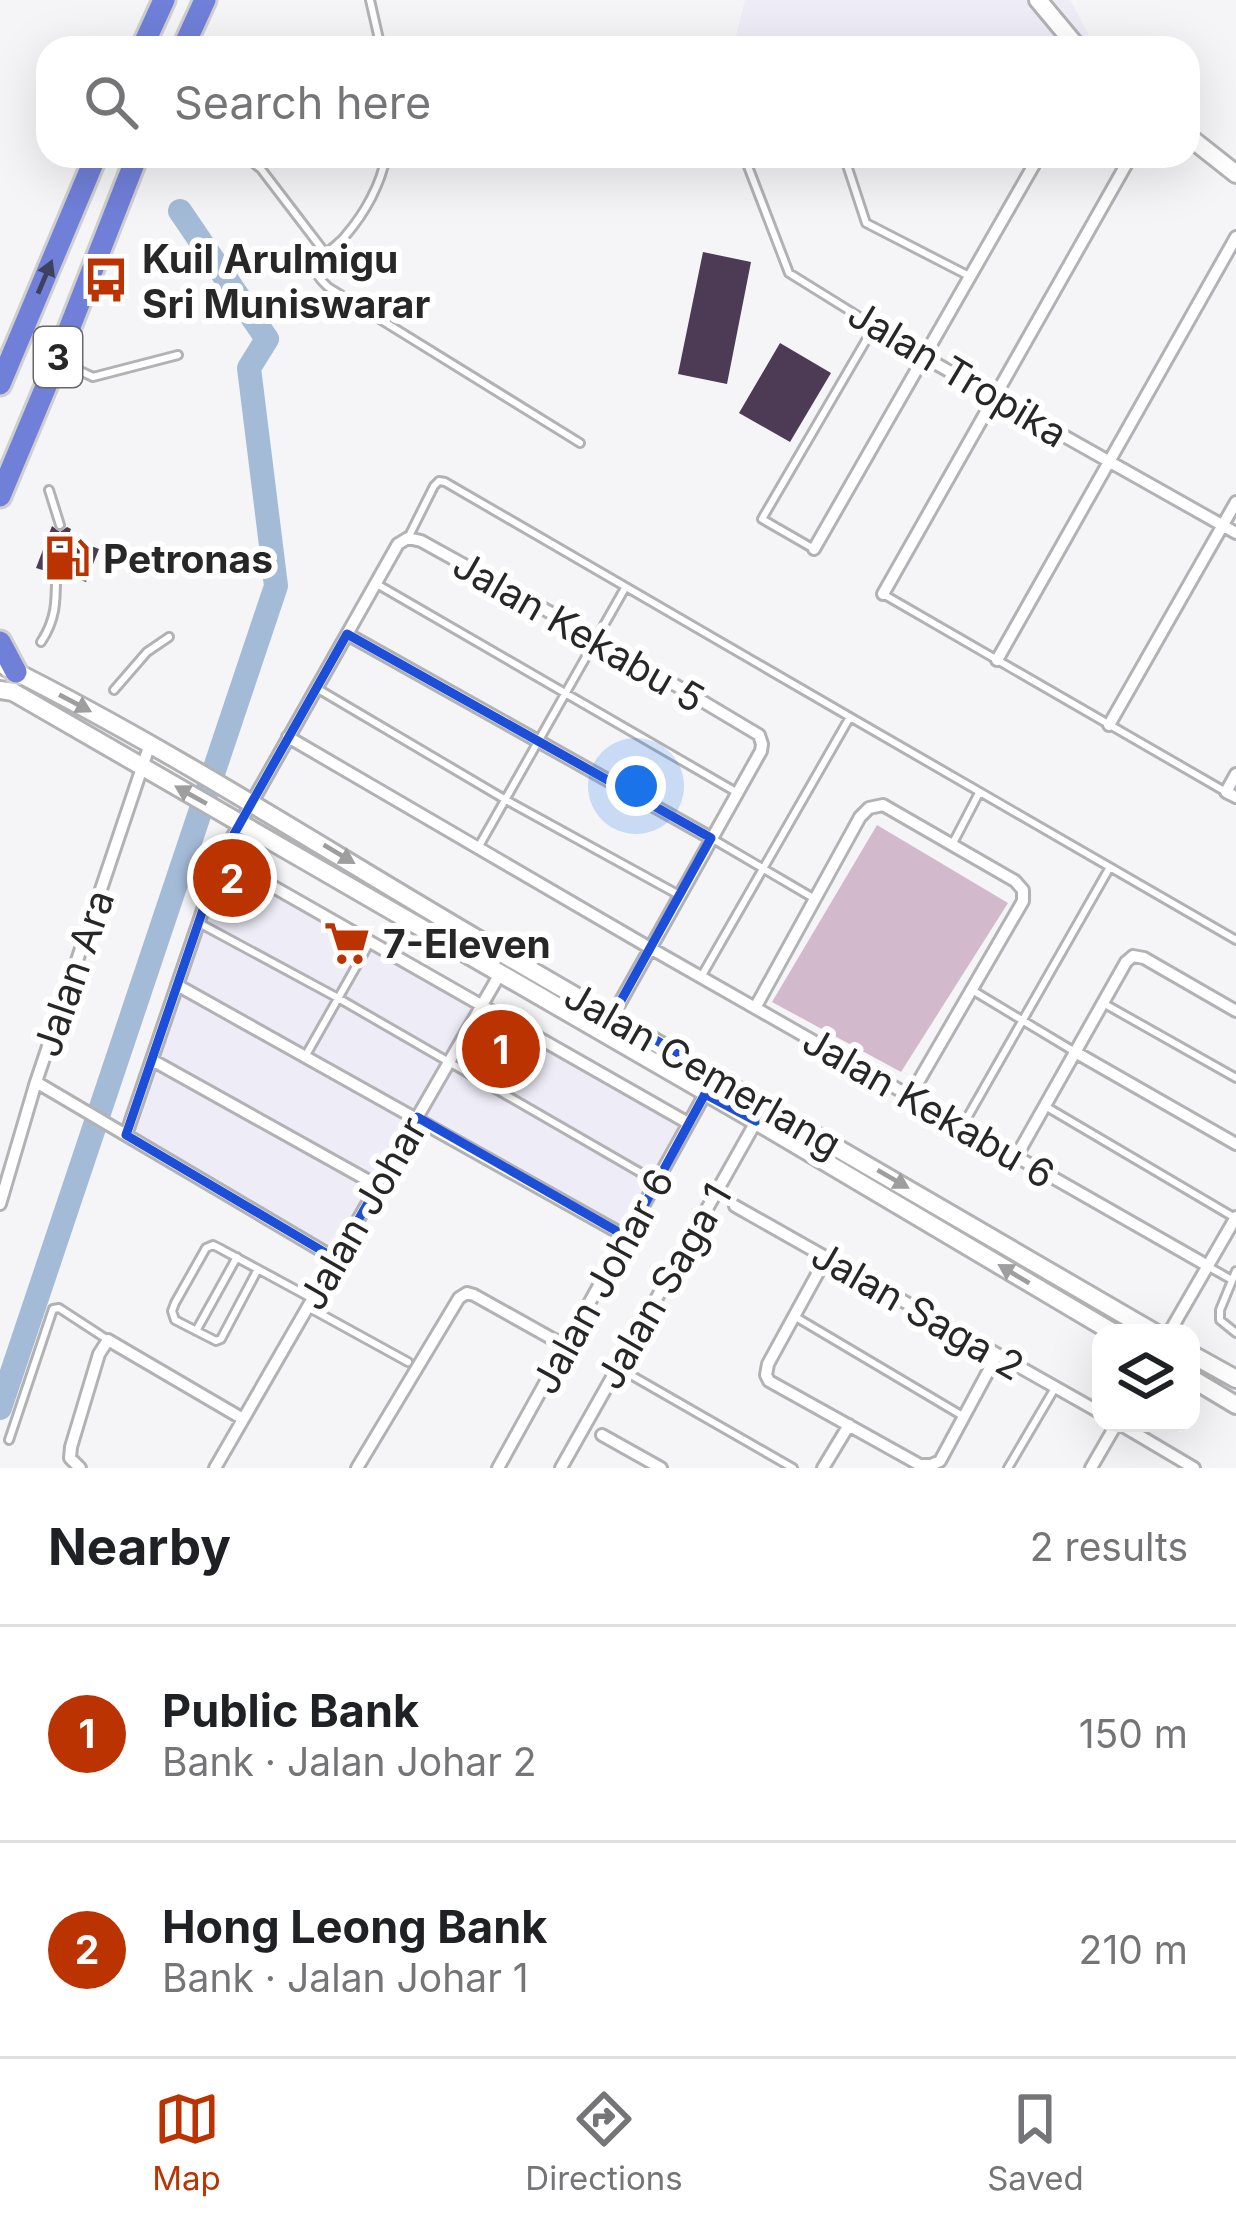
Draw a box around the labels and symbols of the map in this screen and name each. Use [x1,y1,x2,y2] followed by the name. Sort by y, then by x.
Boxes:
[142,235,431,327] place label: Kuil Arulmigu Sri Muniswarar
[81,255,131,305] bus stop icon: Kuil Arulmigu Sri Muniswarar
[36,259,56,294] one-way arrow
[840,289,1076,457] street label: Jalan Tropika
[34,327,82,387] road number: 3
[42,533,92,583] fuel station icon: Petronas
[103,535,273,582] place label: Petronas
[445,540,713,722] street label: Jalan Kekabu 5
[58,692,93,713] one-way arrow
[606,756,666,816] your location
[173,785,208,806] one-way arrow
[193,833,271,923] pin: 2
[322,843,356,864] one-way arrow
[23,884,123,1062] street label: Jalan Ara
[322,918,372,968] supermarket icon: 7-Eleven
[383,920,551,967] place label: 7-Eleven
[556,971,850,1167] street label: Jalan Cemerlang
[462,1004,540,1094] pin: 1
[795,1016,1063,1198] street label: Jalan Kekabu 6
[288,1108,436,1318] street label: Jalan Johar
[521,1160,683,1402] street label: Jalan Johar 6
[876,1168,910,1189] one-way arrow
[585,1175,741,1397] street label: Jalan Saga 1
[804,1230,1032,1390] street label: Jalan Saga 2
[997,1264,1031,1285] one-way arrow

